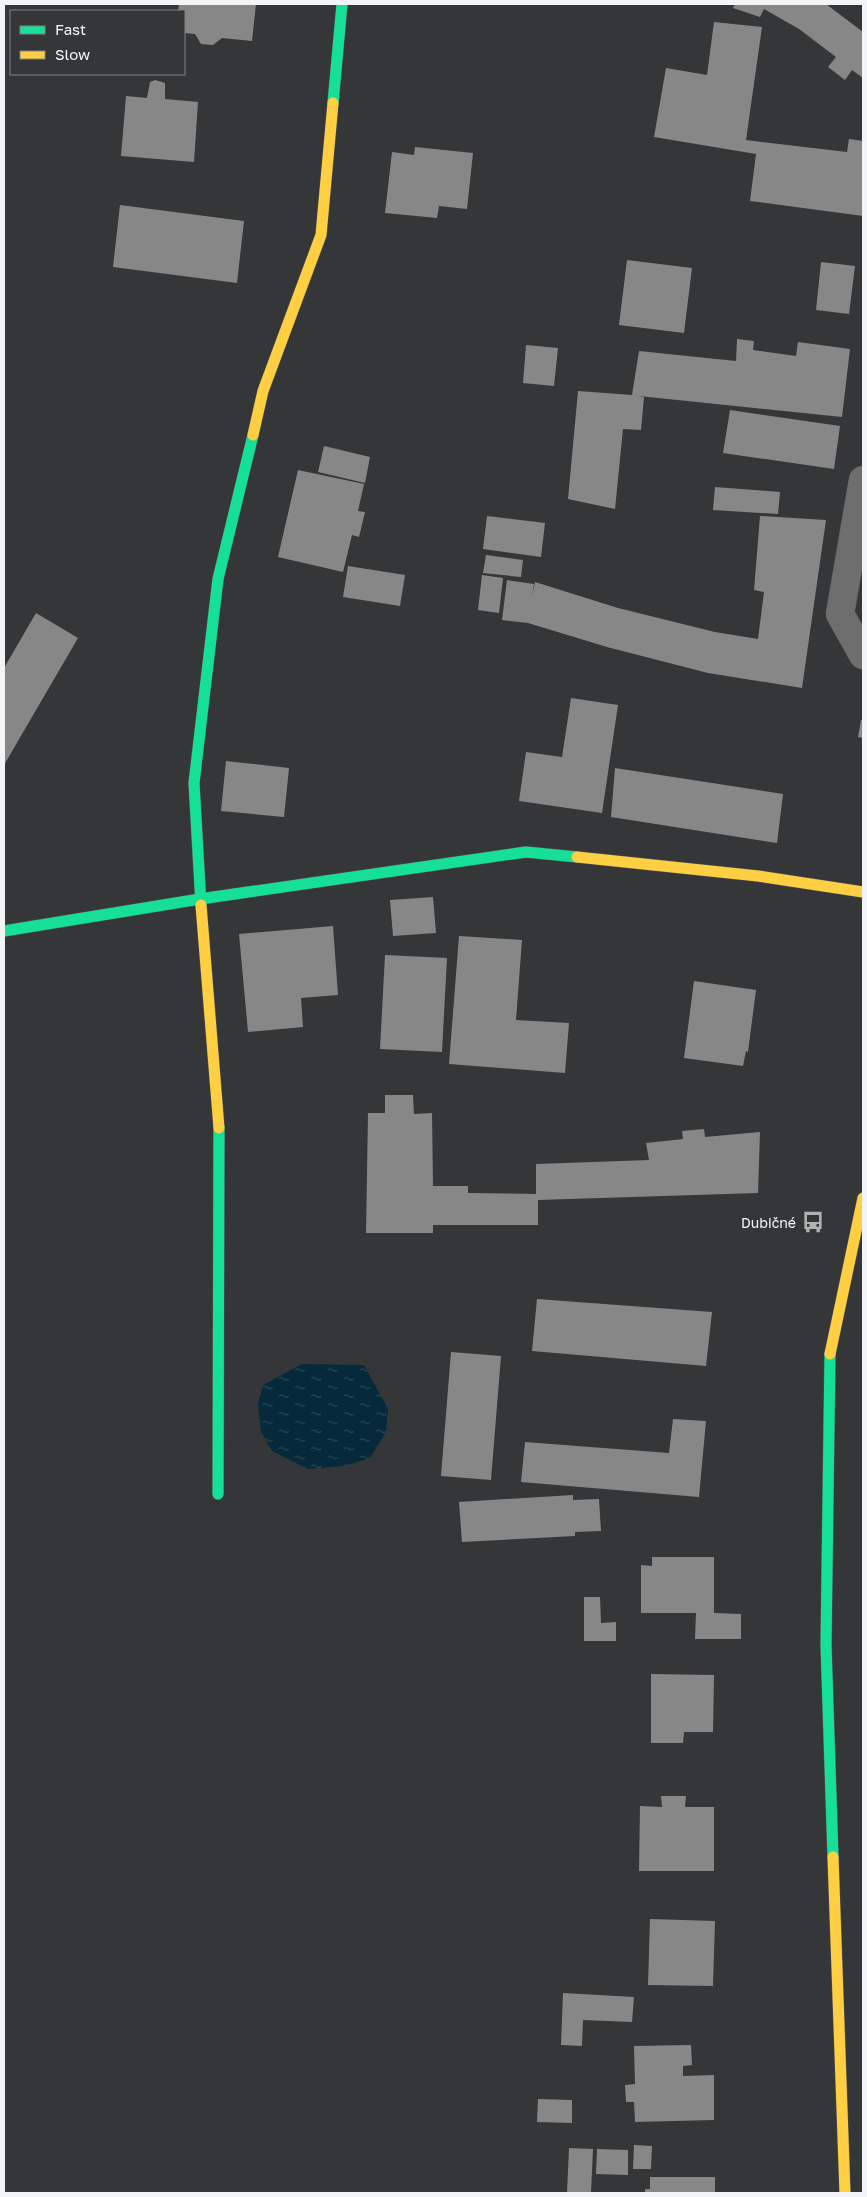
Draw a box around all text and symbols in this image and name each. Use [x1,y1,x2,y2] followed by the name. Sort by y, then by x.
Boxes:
[10,10,185,75] legend
[55,20,86,38] text: Fast
[55,45,90,63] text: Slow
[800,1209,826,1235] bus stop icon: Dubičné
[741,1214,796,1231] place label: Dubičné

